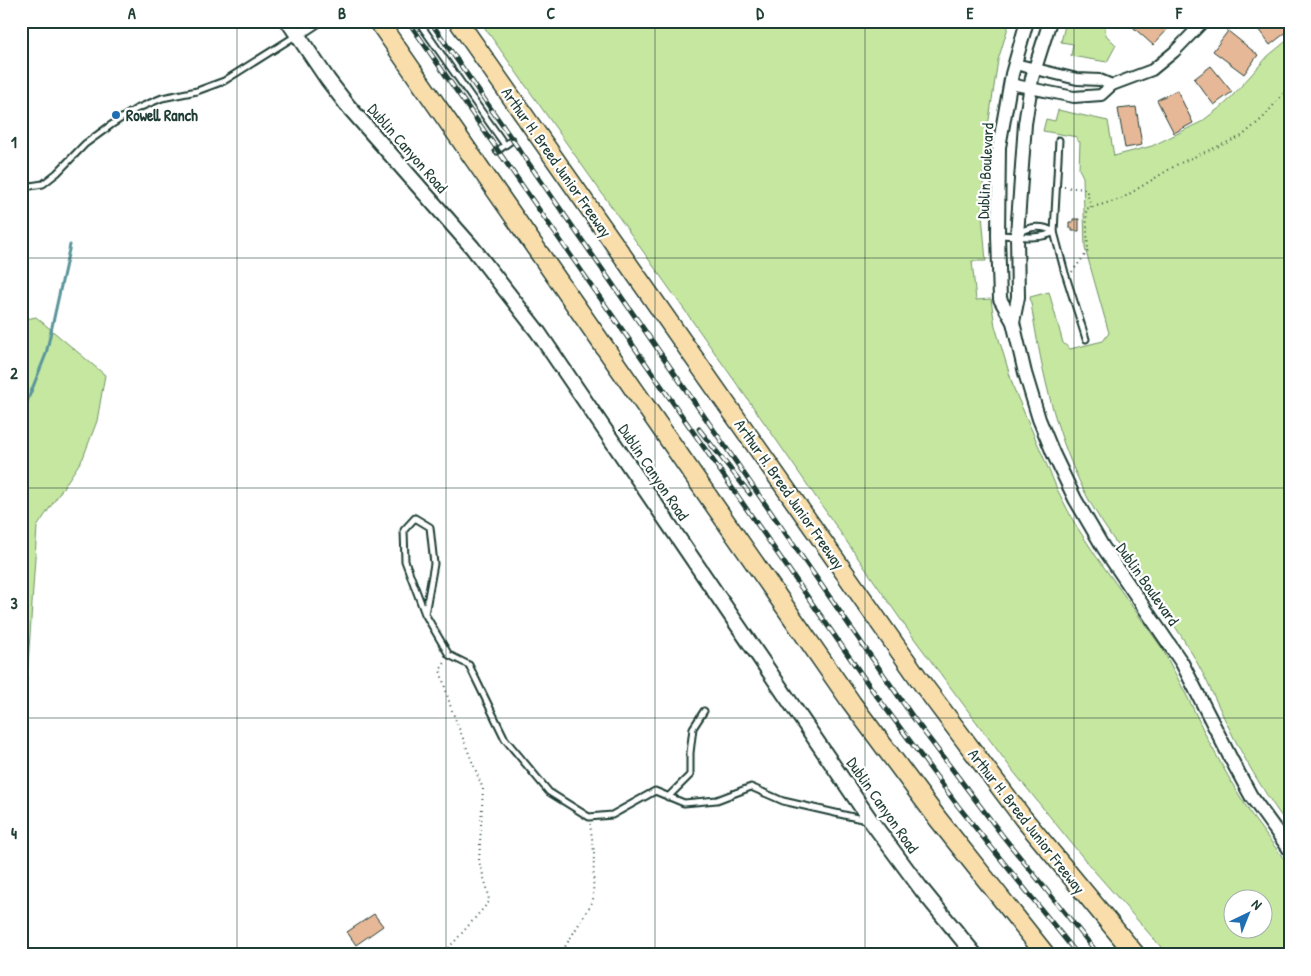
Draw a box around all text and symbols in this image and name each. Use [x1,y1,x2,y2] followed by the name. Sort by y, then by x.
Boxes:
[128,2,136,24] text: A
[338,2,346,24] text: B
[547,2,556,24] text: C
[756,2,764,24] text: D
[966,2,974,24] text: E
[1175,2,1183,24] text: F
[497,82,617,242] street label: Arthur H. Breed Junior Freeway
[363,99,453,197] street label: Dublin Canyon Road
[126,104,198,126] place label: Rowell Ranch
[110,109,122,121] marker: Rowell Ranch
[972,122,998,220] street label: Dublin Boulevard
[11,131,17,153] text: 1
[10,362,18,384] text: 2
[730,414,850,574] street label: Arthur H. Breed Junior Freeway
[614,419,694,525] street label: Dublin Canyon Road
[1111,538,1185,630] street label: Dublin Boulevard
[10,592,18,614] text: 3
[963,744,1091,898] street label: Arthur H. Breed Junior Freeway
[842,753,924,857] street label: Dublin Canyon Road
[11,822,17,844] text: 4
[1224,888,1274,938] north arrow
[1248,895,1267,914] text: N

